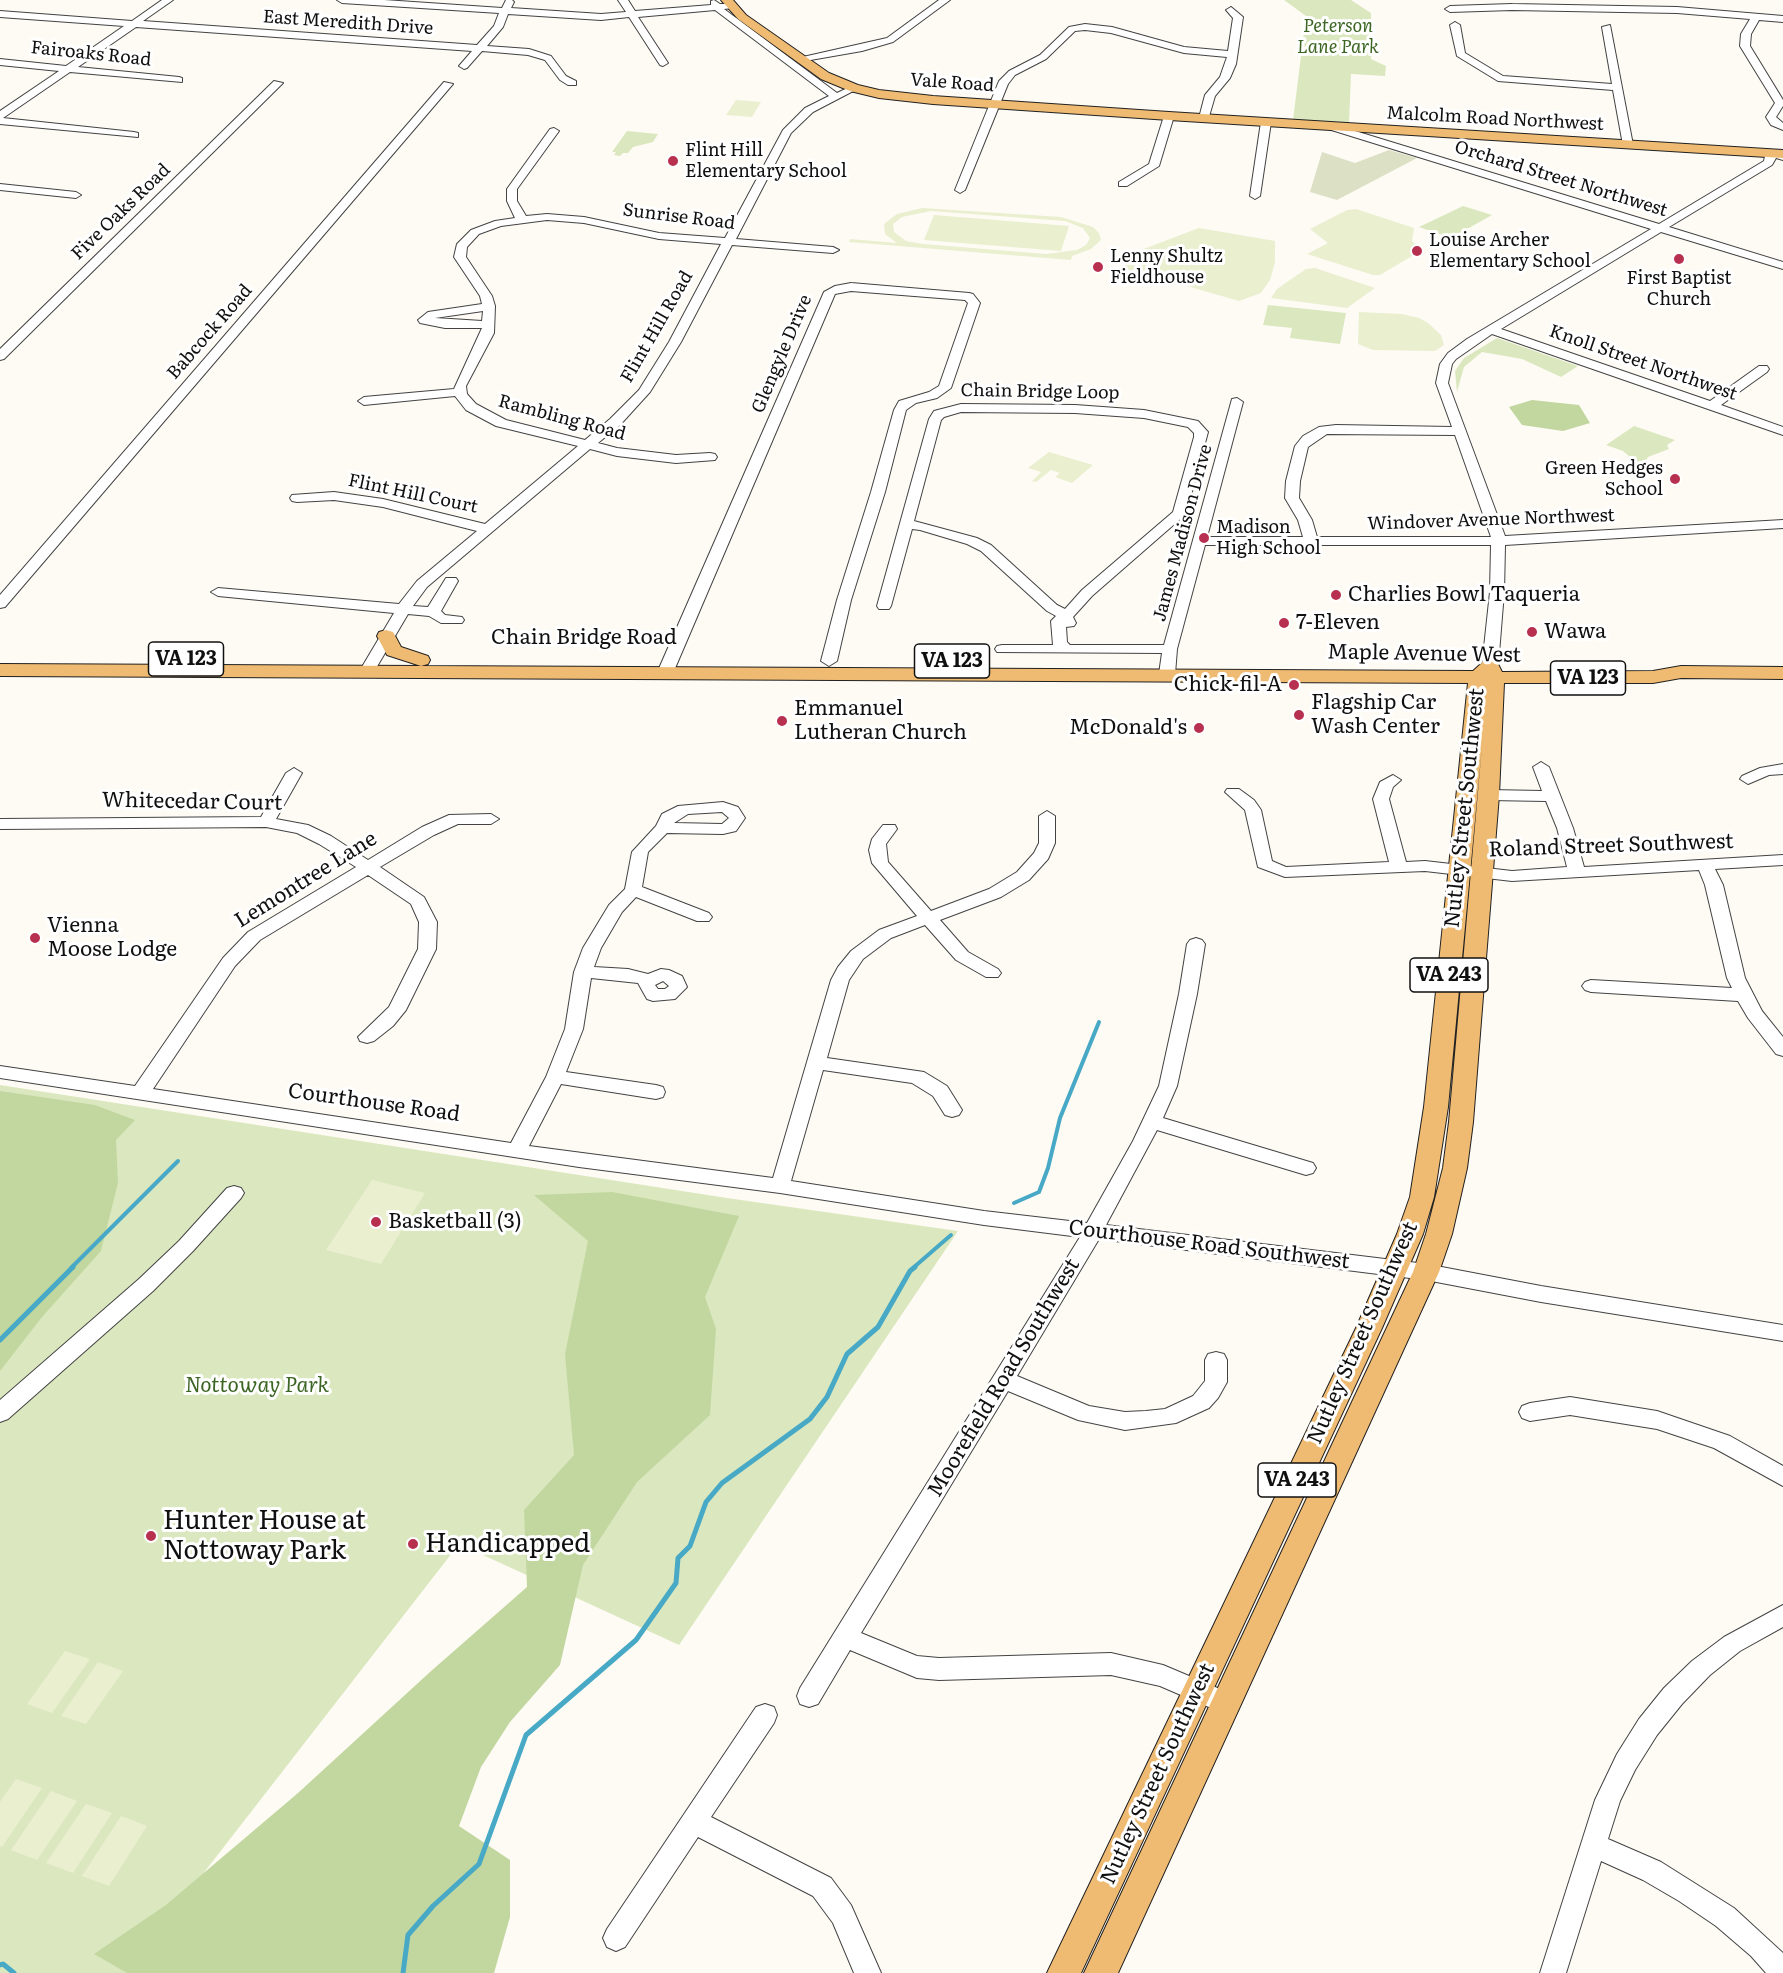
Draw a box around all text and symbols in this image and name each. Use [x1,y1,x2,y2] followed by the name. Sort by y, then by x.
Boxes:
[262,6,434,40] street label: East Meredith Drive
[1297,16,1379,58] park label: Peterson Lane Park
[30,37,152,71] street label: Fairoaks Road
[909,69,995,97] street label: Vale Road
[1386,103,1604,135] street label: Malcolm Road Northwest
[1452,136,1670,222] street label: Orchard Street Northwest
[685,140,847,182] place label: Flint Hill Elementary School
[666,154,680,168] marker: Flint Hill Elementary School
[67,159,175,265] street label: Five Oaks Road
[622,199,736,235] street label: Sunrise Road
[1429,230,1591,272] place label: Louise Archer Elementary School
[1410,244,1424,258] marker: Louise Archer Elementary School
[1110,246,1223,288] place label: Lenny Shultz Fieldhouse
[1672,252,1686,266] marker: First Baptist Church
[1091,260,1105,274] marker: Lenny Shultz Fieldhouse
[616,267,698,387] street label: Flint Hill Road
[1626,268,1732,310] place label: First Baptist Church
[163,280,257,384] street label: Babcock Road
[747,292,817,416] street label: Glengyle Drive
[1546,321,1740,405] street label: Knoll Street Northwest
[960,380,1120,404] street label: Chain Bridge Loop
[496,391,628,445] street label: Rambling Road
[1149,442,1217,624] street label: James Madison Drive
[1545,458,1663,500] place label: Green Hedges School
[346,470,480,518] street label: Flint Hill Court
[1668,472,1682,486] marker: Green Hedges School
[1367,505,1615,535] street label: Windover Avenue Northwest
[1216,517,1321,560] place label: Madison High School
[1197,531,1211,545] marker: Madison High School
[1348,582,1580,608] place label: Charlies Bowl Taqueria
[1329,588,1343,602] marker: Charlies Bowl Taqueria
[1296,610,1380,636] place label: 7-Eleven
[1277,616,1291,630] marker: 7-Eleven
[1544,619,1606,645] place label: Wawa
[491,625,677,651] street label: Chain Bridge Road
[1525,625,1539,639] marker: Wawa
[1327,640,1521,668] street label: Maple Avenue West
[148,642,224,676] road number: VA 123
[914,644,990,678] road number: VA 123
[1550,661,1626,695] road number: VA 123
[1174,672,1282,698] place label: Chick-fil-A
[1287,678,1301,692] marker: Chick-fil-A
[1440,687,1490,929] street label: Nutley Street Southwest
[1311,690,1440,740] place label: Flagship Car Wash Center
[794,696,967,746] place label: Emmanuel Lutheran Church
[1292,708,1306,722] marker: Flagship Car Wash Center
[775,714,789,728] marker: Emmanuel Lutheran Church
[1069,715,1187,741] place label: McDonald's
[1192,721,1206,735] marker: McDonald's
[102,788,282,816] street label: Whitecedar Court
[230,826,382,934] street label: Lemontree Lane
[1488,829,1734,863] street label: Roland Street Southwest
[47,913,177,963] place label: Vienna Moose Lodge
[28,931,42,945] marker: Vienna Moose Lodge
[1410,958,1488,992] road number: VA 243
[286,1078,462,1128] street label: Courthouse Road
[388,1209,522,1235] place label: Basketball (3)
[369,1215,383,1229] marker: Basketball (3)
[1067,1215,1351,1275] street label: Courthouse Road Southwest
[1302,1218,1424,1448] street label: Nutley Street Southwest
[923,1254,1085,1502] street label: Moorefield Road Southwest
[185,1373,329,1399] park label: Nottoway Park
[1258,1463,1336,1497] road number: VA 243
[163,1505,366,1566] place label: Hunter House at Nottoway Park
[425,1528,590,1560] place label: Handicapped
[144,1529,158,1543] marker: Hunter House at Nottoway Park
[406,1537,420,1551] marker: Handicapped
[1096,1659,1220,1889] street label: Nutley Street Southwest

